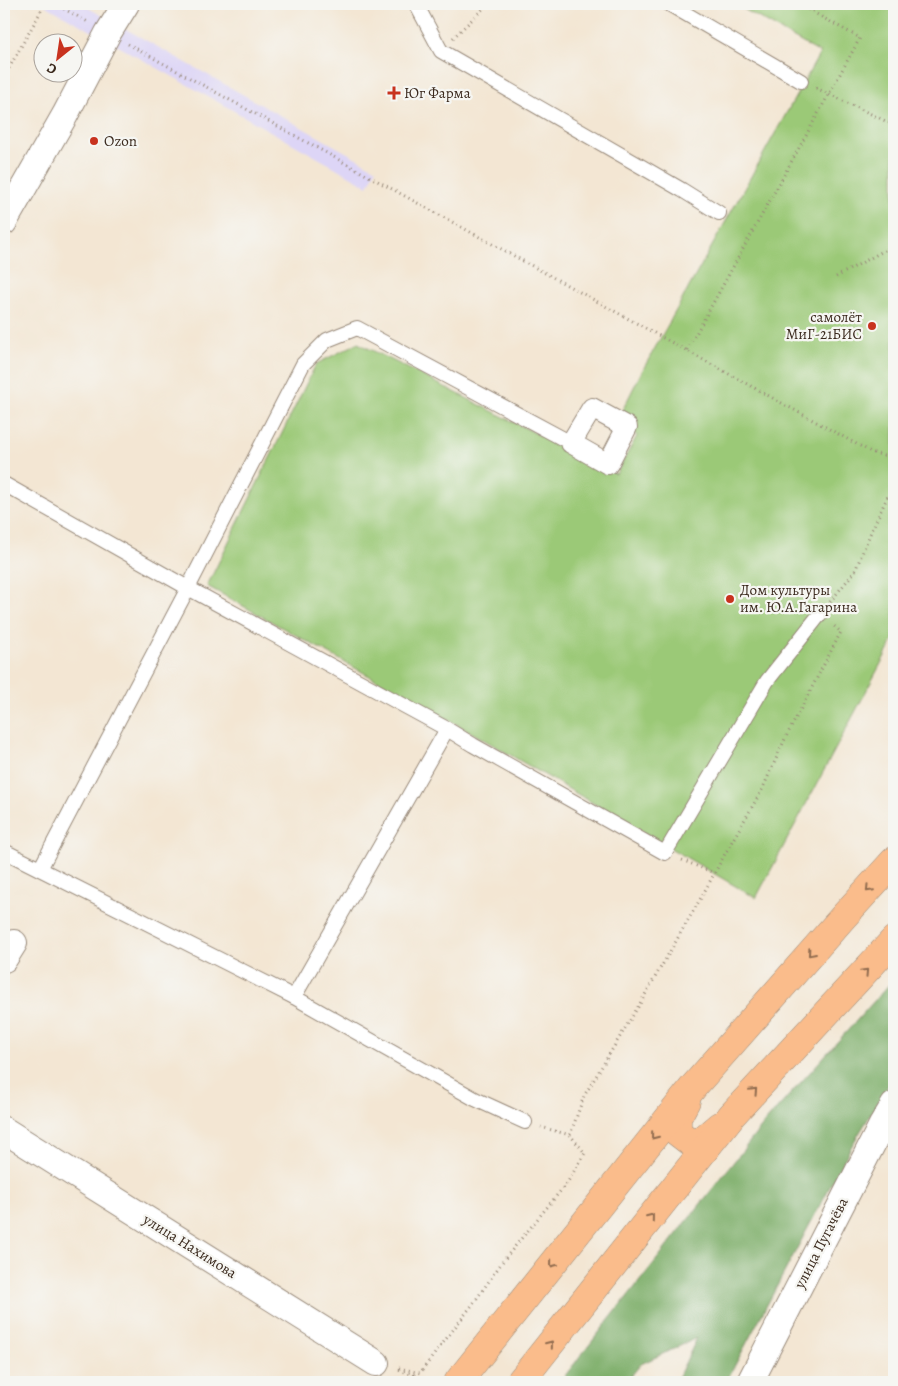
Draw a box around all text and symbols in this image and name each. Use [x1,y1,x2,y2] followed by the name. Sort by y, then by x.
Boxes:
[32,32,82,82] north arrow
[43,58,60,79] text: С
[404,83,471,103] place label: Юг Фарма
[388,87,400,99] marker: Юг Фарма
[104,131,137,151] place label: Ozon
[88,135,100,147] marker: Ozon
[786,307,862,344] place label: самолёт МиГ-21БИС
[866,320,878,332] marker: самолёт МиГ-21БИС
[740,580,857,617] place label: Дом культуры им. Ю.А.Гагарина
[724,593,736,605] marker: Дом культуры им. Ю.А.Гагарина
[866,883,875,892] one-way arrow
[808,947,817,956] one-way arrow
[859,969,868,978] one-way arrow
[748,1088,757,1097] one-way arrow
[651,1131,660,1140] one-way arrow
[789,1194,853,1293] street label: улица Пугачёва
[138,1209,241,1283] street label: улица Нахимова
[646,1214,654,1223] one-way arrow
[549,1258,558,1267] one-way arrow
[544,1341,552,1350] one-way arrow

